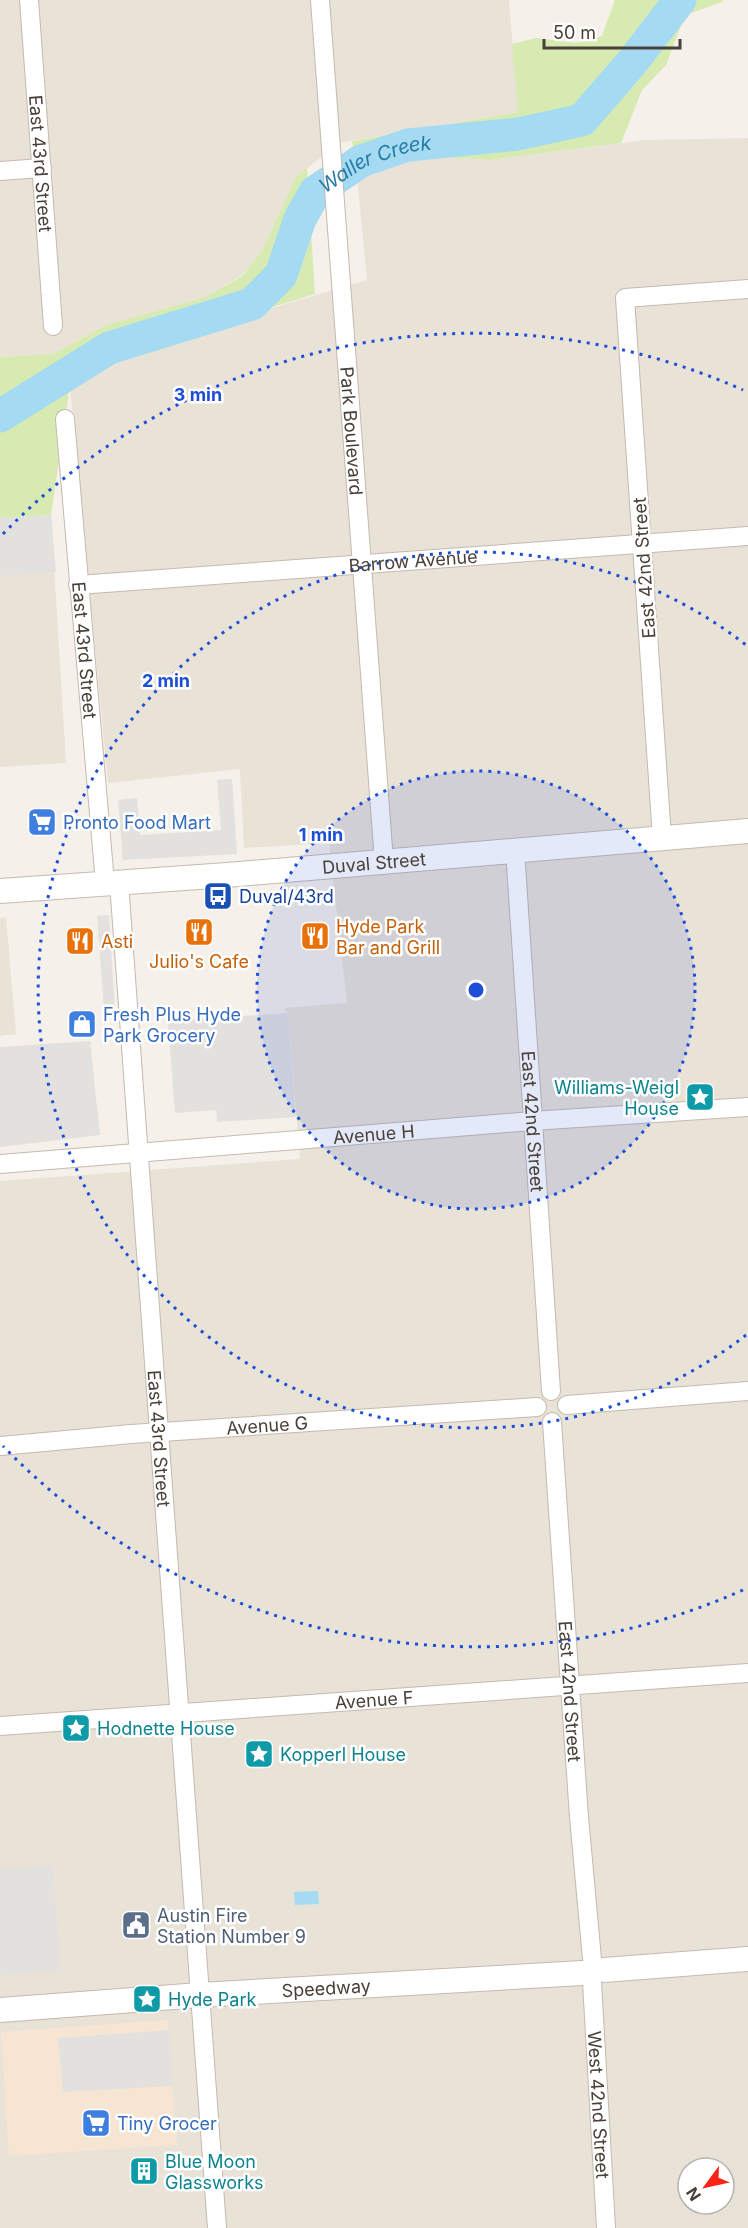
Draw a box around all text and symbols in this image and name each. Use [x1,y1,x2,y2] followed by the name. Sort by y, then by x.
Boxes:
[544,12,680,50] scale bar
[553,22,596,43] text: 50 m
[26,94,57,233] street label: East 43rd Street
[314,131,433,198] water label: Waller Creek
[337,366,367,496] street label: Park Boulevard
[174,384,222,405] text: 3 min
[629,497,659,639] street label: East 42nd Street
[348,545,478,576] street label: Barrow Avenue
[69,581,101,720] street label: East 43rd Street
[142,670,190,691] text: 2 min
[26,806,58,838] supermarket icon: Pronto Food Mart
[63,812,211,833] place label: Pronto Food Mart
[299,824,343,845] text: 1 min
[321,848,427,877] street label: Duval Street
[202,880,234,912] bus stop icon: Duval/43rd
[239,886,334,907] place label: Duval/43rd
[183,916,215,948] restaurant icon: Julio's Cafe
[336,916,440,958] place label: Hyde Park Bar and Grill
[299,920,331,952] restaurant icon: Hyde Park Bar and Grill
[64,925,96,957] restaurant icon: Asti
[101,931,133,952] place label: Asti
[149,951,249,972] place label: Julio's Cafe
[466,980,486,1000] centre of rings
[103,1004,241,1046] place label: Fresh Plus Hyde Park Grocery
[66,1008,98,1040] shop icon: Fresh Plus Hyde Park Grocery
[518,1050,548,1193] street label: East 42nd Street
[554,1077,679,1119] place label: Williams-Weigl House
[684,1081,716,1113] place icon: Williams-Weigl House
[332,1120,415,1148] street label: Avenue H
[144,1369,175,1508] street label: East 43rd Street
[226,1412,309,1438] street label: Avenue G
[555,1620,586,1763] street label: East 42nd Street
[334,1686,414,1713] street label: Avenue F
[60,1712,92,1744] place icon: Hodnette House
[97,1718,235,1739] place label: Hodnette House
[243,1738,275,1770] place icon: Kopperl House
[280,1744,406,1765] place label: Kopperl House
[157,1905,306,1947] place label: Austin Fire Station Number 9
[120,1909,152,1941] public building icon: Austin Fire Station Number 9
[281,1975,371,2001] street label: Speedway
[131,1983,163,2015] place icon: Hyde Park
[168,1989,256,2010] place label: Hyde Park
[584,2030,614,2179] street label: West 42nd Street
[80,2107,112,2139] supermarket icon: Tiny Grocer
[117,2113,217,2134] place label: Tiny Grocer
[165,2151,264,2193] place label: Blue Moon Glassworks
[128,2155,160,2187] building icon: Blue Moon Glassworks
[676,2156,736,2216] north arrow
[682,2184,705,2205] text: N

